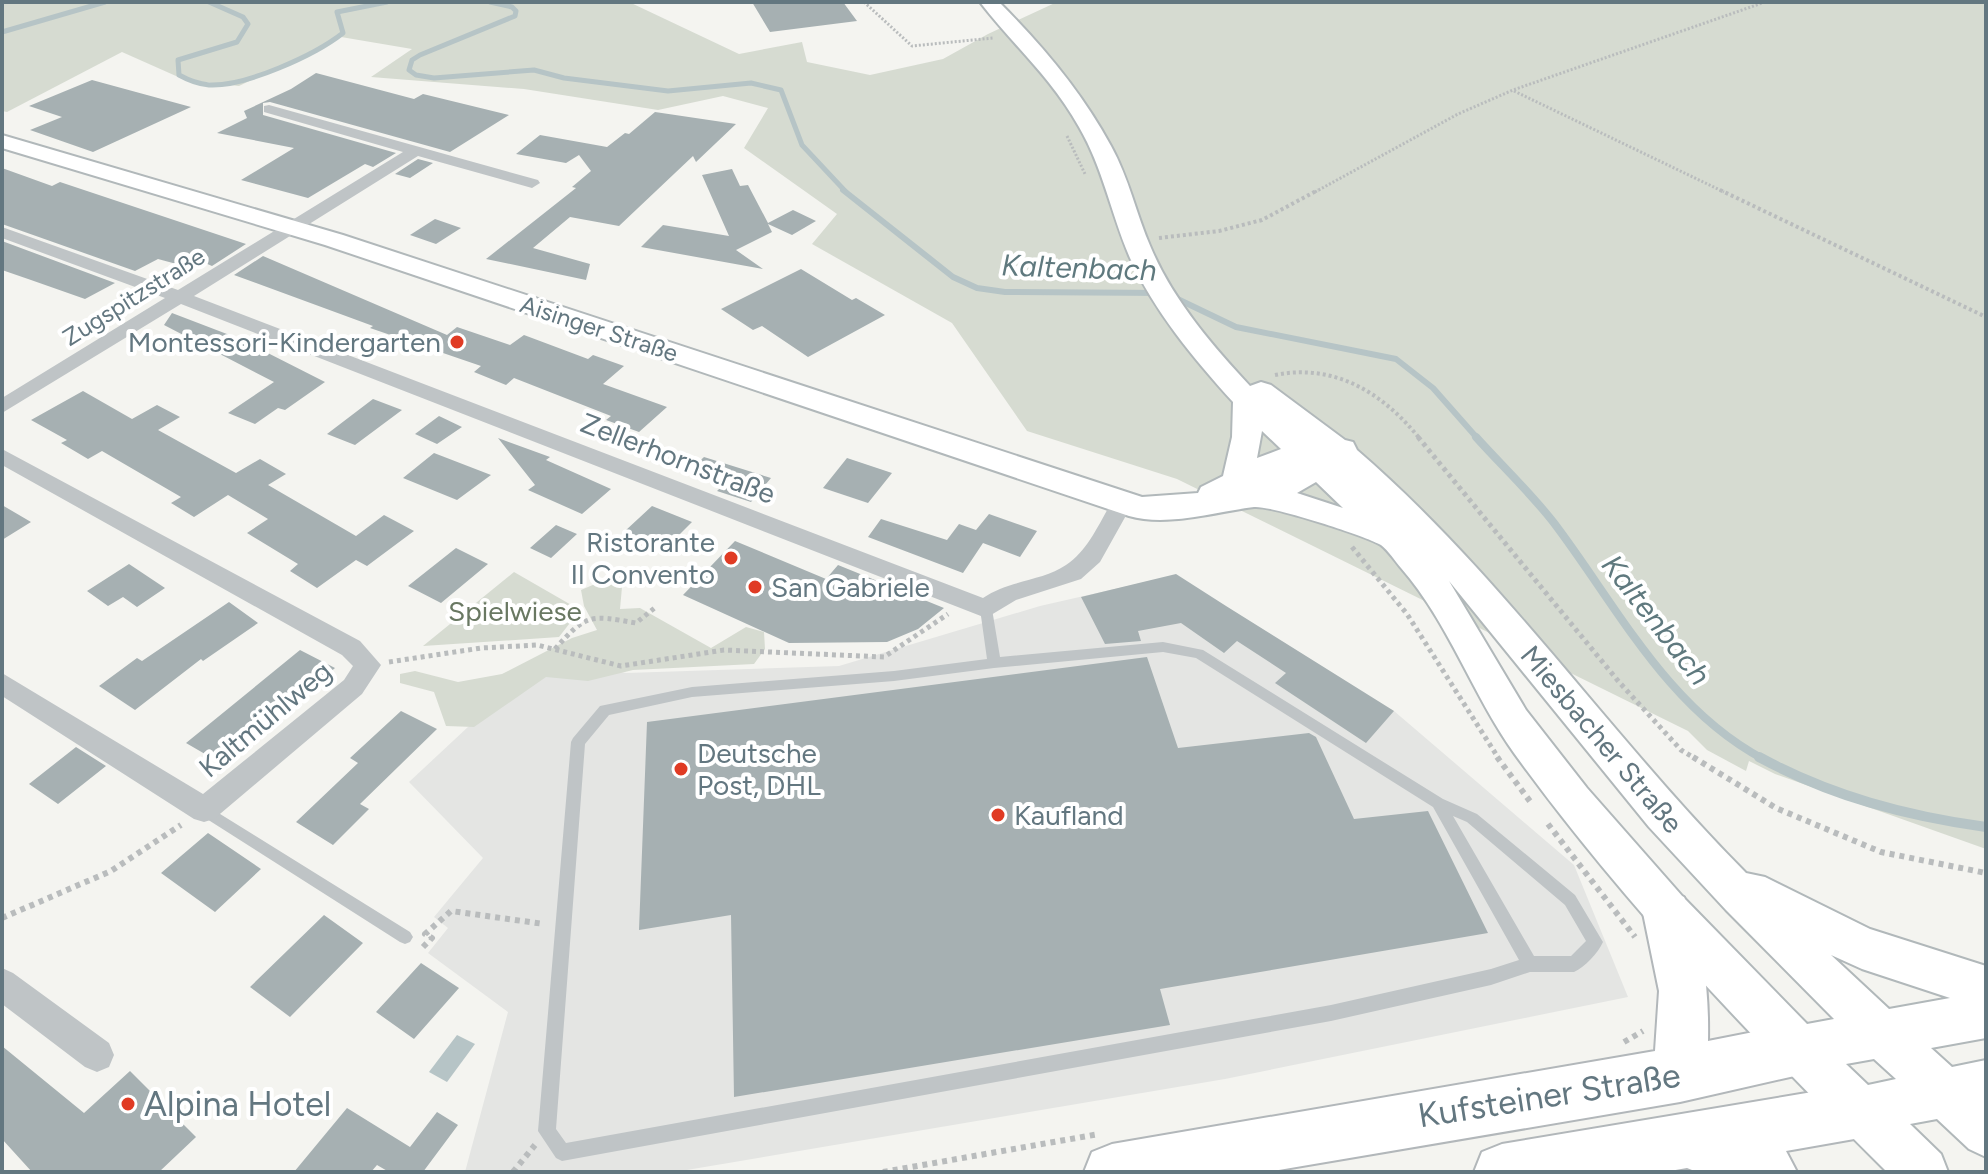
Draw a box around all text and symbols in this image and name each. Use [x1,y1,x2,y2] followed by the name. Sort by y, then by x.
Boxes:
[57,241,210,352] street label: Zugspitzstraße
[1001,246,1157,289] water label: Kaltenbach
[517,289,682,368] street label: Aisinger Straße
[128,325,441,359] place label: Montessori-Kindergarten
[448,333,466,351] marker: Montessori-Kindergarten
[576,405,780,511] street label: Zellerhornstraße
[571,525,715,591] place label: Ristorante Il Convento
[1594,547,1719,692] water label: Kaltenbach
[722,549,740,567] marker: Ristorante Il Convento
[771,570,930,604] place label: San Gabriele
[746,578,764,596] marker: San Gabriele
[448,594,582,628] park label: Spielwiese
[1514,638,1690,840] street label: Miesbacher Straße
[192,654,338,784] street label: Kaltmühlweg
[697,736,821,802] place label: Deutsche Post, DHL
[672,760,690,778] marker: Deutsche Post, DHL
[1014,798,1124,832] place label: Kaufland
[989,806,1007,824] marker: Kaufland
[1415,1055,1683,1136] street label: Kufsteiner Straße
[144,1084,331,1125] place label: Alpina Hotel
[119,1095,137,1113] marker: Alpina Hotel

